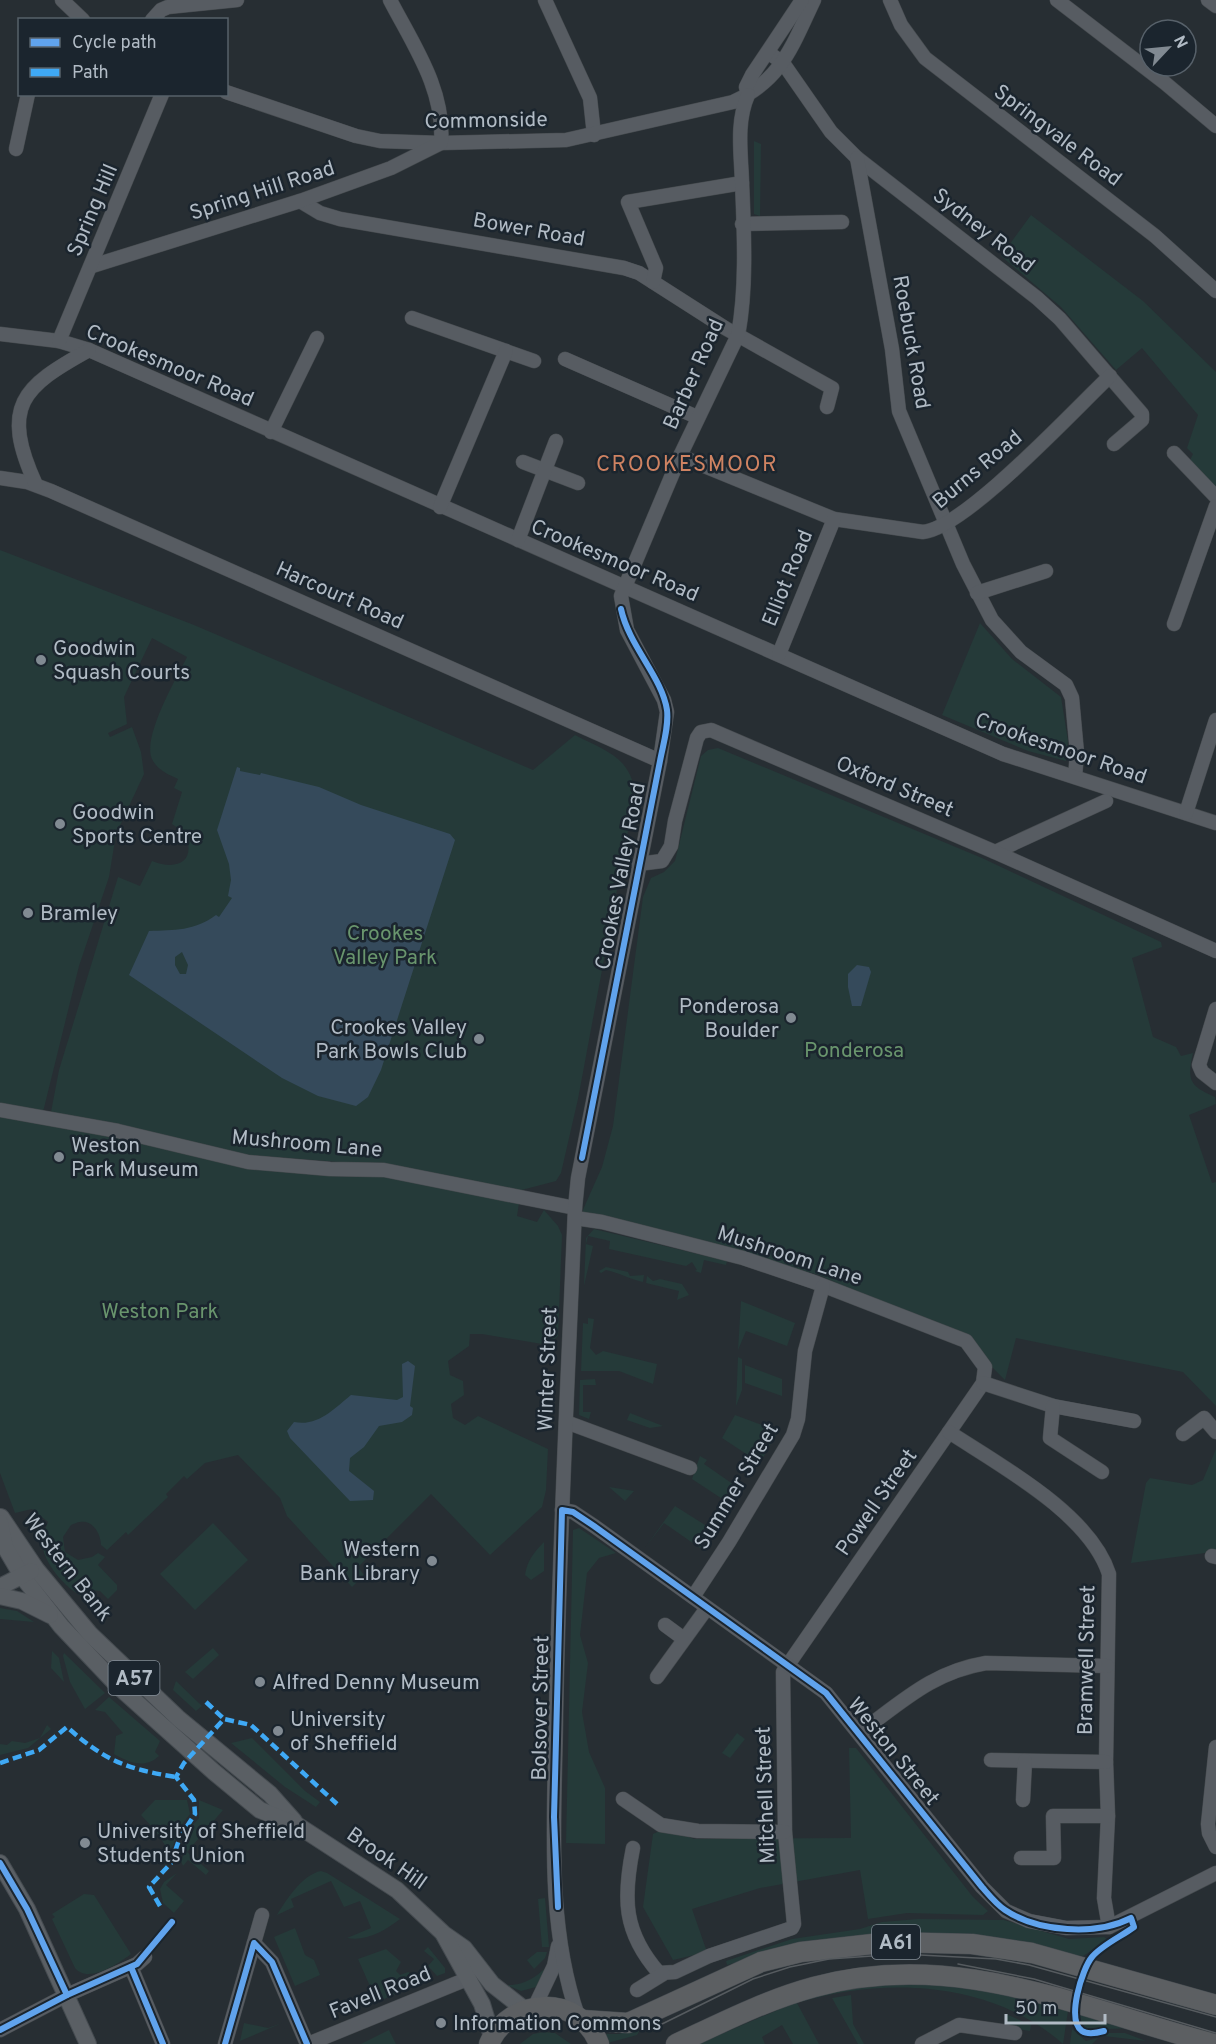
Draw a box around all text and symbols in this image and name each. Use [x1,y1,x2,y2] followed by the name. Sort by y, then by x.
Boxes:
[18,18,228,96] legend
[1138,18,1198,78] north arrow
[72,32,157,55] text: Cycle path
[1168,33,1191,52] text: N
[72,62,109,85] text: Path
[988,79,1127,193] street label: Springvale Road
[424,107,548,136] street label: Commonside
[186,155,339,228] street label: Spring Hill Road
[62,160,125,261] street label: Spring Hill
[926,183,1040,280] street label: Sydney Road
[470,207,587,254] street label: Bower Road
[885,273,936,411] street label: Roebuck Road
[658,315,731,434] street label: Barber Road
[81,319,258,414] street label: Crookesmoor Road
[928,425,1028,516] street label: Burns Road
[596,452,778,479] district label: CROOKESMOOR
[526,514,703,609] street label: Crookesmoor Road
[757,526,820,631] street label: Elliot Road
[271,556,408,637] street label: Harcourt Road
[53,636,190,687] place label: Goodwin Squash Courts
[34,653,48,667] marker: Goodwin Squash Courts
[971,707,1150,791] street label: Crookesmoor Road
[831,750,958,824] street label: Oxford Street
[590,780,653,972] street label: Crookes Valley Road
[72,800,202,851] place label: Goodwin Sports Centre
[53,817,67,831] marker: Goodwin Sports Centre
[40,901,118,928] place label: Bramley
[21,906,35,920] marker: Bramley
[333,921,437,972] park label: Crookes Valley Park
[679,994,779,1045] place label: Ponderosa Boulder
[784,1011,798,1025] marker: Ponderosa Boulder
[315,1015,467,1066] place label: Crookes Valley Park Bowls Club
[472,1032,486,1046] marker: Crookes Valley Park Bowls Club
[804,1038,904,1065] park label: Ponderosa
[230,1124,383,1165] street label: Mushroom Lane
[71,1133,199,1184] place label: Weston Park Museum
[52,1150,66,1164] marker: Weston Park Museum
[713,1220,866,1293] street label: Mushroom Lane
[101,1299,219,1326] park label: Weston Park
[533,1306,564,1432] street label: Winter Street
[689,1418,786,1555] street label: Summer Street
[830,1444,924,1562] street label: Powell Street
[16,1508,118,1628] street label: Western Bank
[300,1537,420,1588] place label: Western Bank Library
[425,1554,439,1568] marker: Western Bank Library
[1073,1585,1102,1735] street label: Bramwell Street
[527,1635,556,1781] street label: Bolsover Street
[108,1661,160,1695] road number: A57
[272,1670,480,1697] place label: Alfred Denny Museum
[253,1675,267,1689] marker: Alfred Denny Museum
[841,1692,945,1812] street label: Weston Street
[290,1707,398,1758] place label: University of Sheffield
[271,1724,285,1738] marker: University of Sheffield
[751,1726,782,1864] street label: Mitchell Street
[97,1819,305,1870] place label: University of Sheffield Students' Union
[341,1822,432,1897] street label: Brook Hill
[78,1836,92,1850] marker: University of Sheffield Students' Union
[872,1925,920,1959] road number: A61
[326,1961,436,2026] street label: Favell Road
[1006,1987,1105,2025] scale bar
[1015,1998,1057,2021] text: 50 m
[453,2011,662,2038] place label: Information Commons
[434,2016,448,2030] marker: Information Commons

